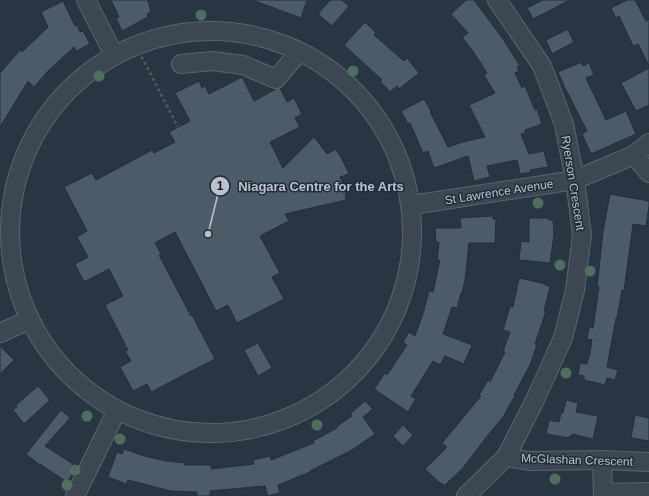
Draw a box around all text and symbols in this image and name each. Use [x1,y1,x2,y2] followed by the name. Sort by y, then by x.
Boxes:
[559,134,588,232] street label: Ryerson Crescent
[210,174,412,199] callout: Niagara Centre for the Arts
[444,176,555,208] street label: St Lawrence Avenue
[217,179,224,193] text: 1
[238,179,404,194] text: Niagara Centre for the Arts
[521,451,634,469] street label: McGlashan Crescent

